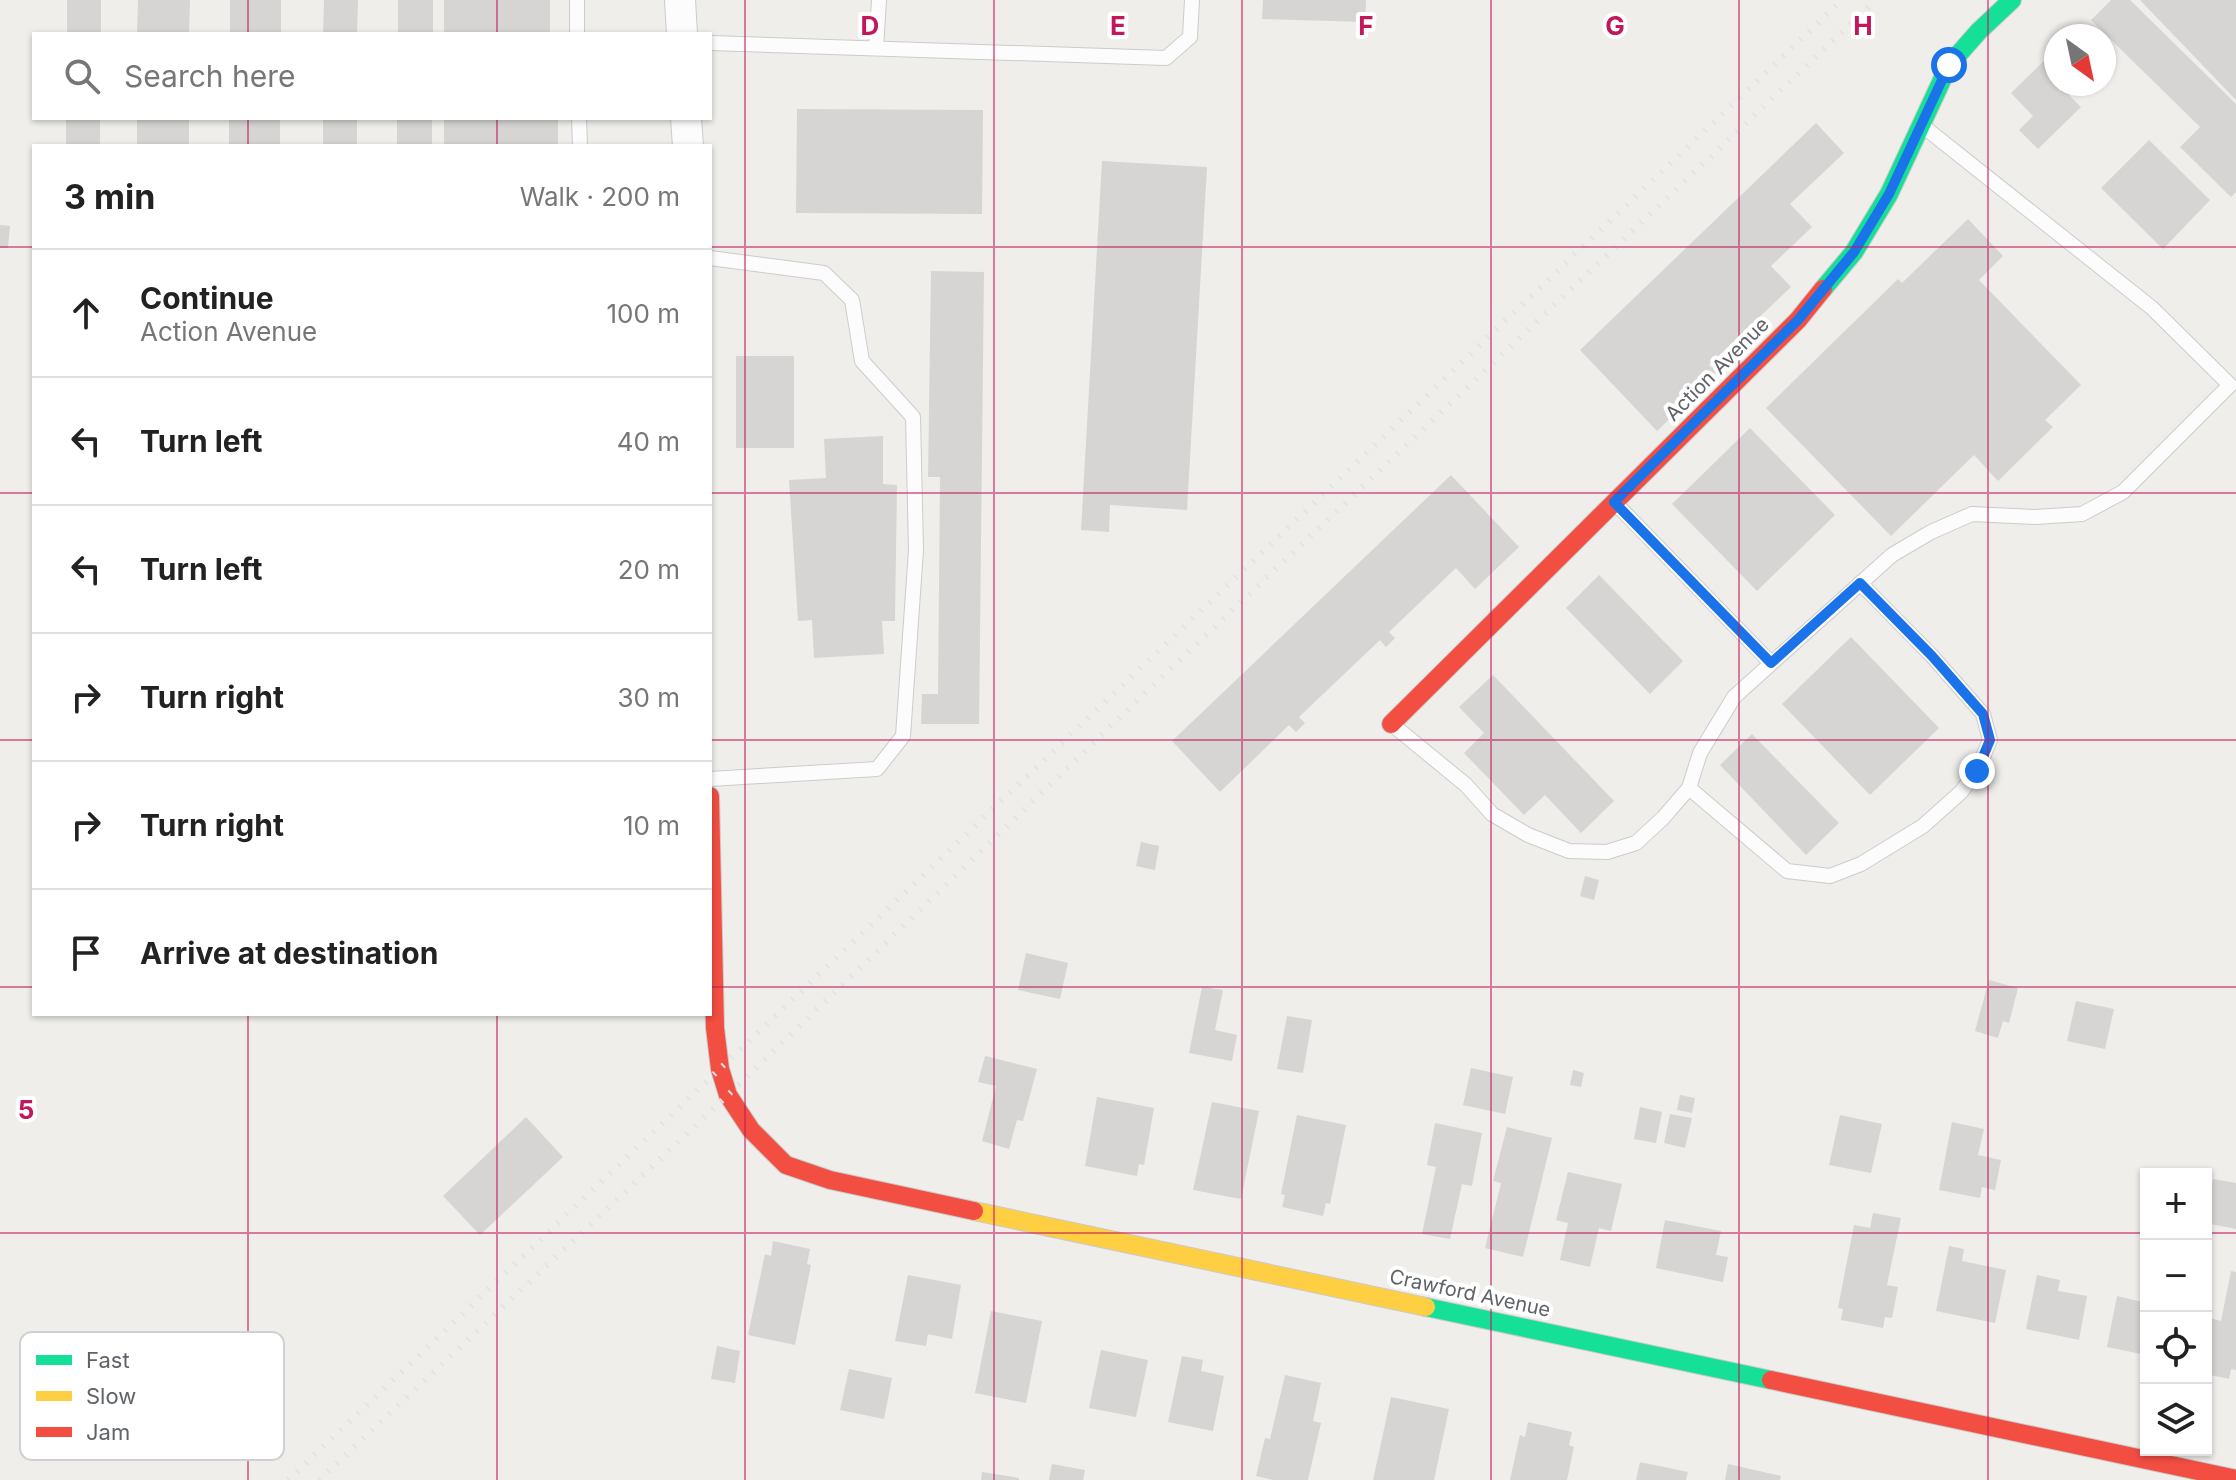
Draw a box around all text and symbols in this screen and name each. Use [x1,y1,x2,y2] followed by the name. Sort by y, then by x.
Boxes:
[861,10,879,41] text: D
[1110,10,1126,41] text: E
[1358,10,1374,41] text: F
[1605,10,1625,41] text: G
[1853,10,1873,41] text: H
[2044,24,2116,96] north arrow
[32,32,712,120] search box
[1931,47,1967,83] route start
[60,54,104,98] icon: search
[124,58,296,94] text: Search here
[64,176,155,217] text: 3 min
[520,181,680,212] text: Walk · 200 m
[140,280,274,316] text: Continue
[64,291,108,335] icon: ahead
[607,298,680,329] text: 100 m
[1660,312,1774,426] street label: Action Avenue
[140,316,317,347] text: Action Avenue
[64,419,108,463] icon: left
[140,423,262,459] text: Turn left
[617,426,680,457] text: 40 m
[64,547,108,591] icon: left
[140,551,262,587] text: Turn left
[618,554,680,585] text: 20 m
[64,675,108,719] icon: right
[140,679,284,715] text: Turn right
[617,682,680,713] text: 30 m
[1959,753,1995,789] route end
[64,803,108,847] icon: right
[140,807,284,843] text: Turn right
[623,810,680,841] text: 10 m
[64,931,108,975] icon: arrive
[140,935,438,971] text: Arrive at destination
[18,1094,34,1125] text: 5
[2140,1168,2212,1456] map controls
[2140,1168,2212,1240] button: +
[2140,1240,2212,1312] button: −
[1387,1264,1553,1322] street label: Crawford Avenue
[2140,1312,2212,1384] button: locate
[20,1332,284,1460] legend
[86,1347,130,1373] text: Fast
[86,1383,136,1409] text: Slow
[2140,1384,2212,1456] button: layers
[86,1419,130,1445] text: Jam

